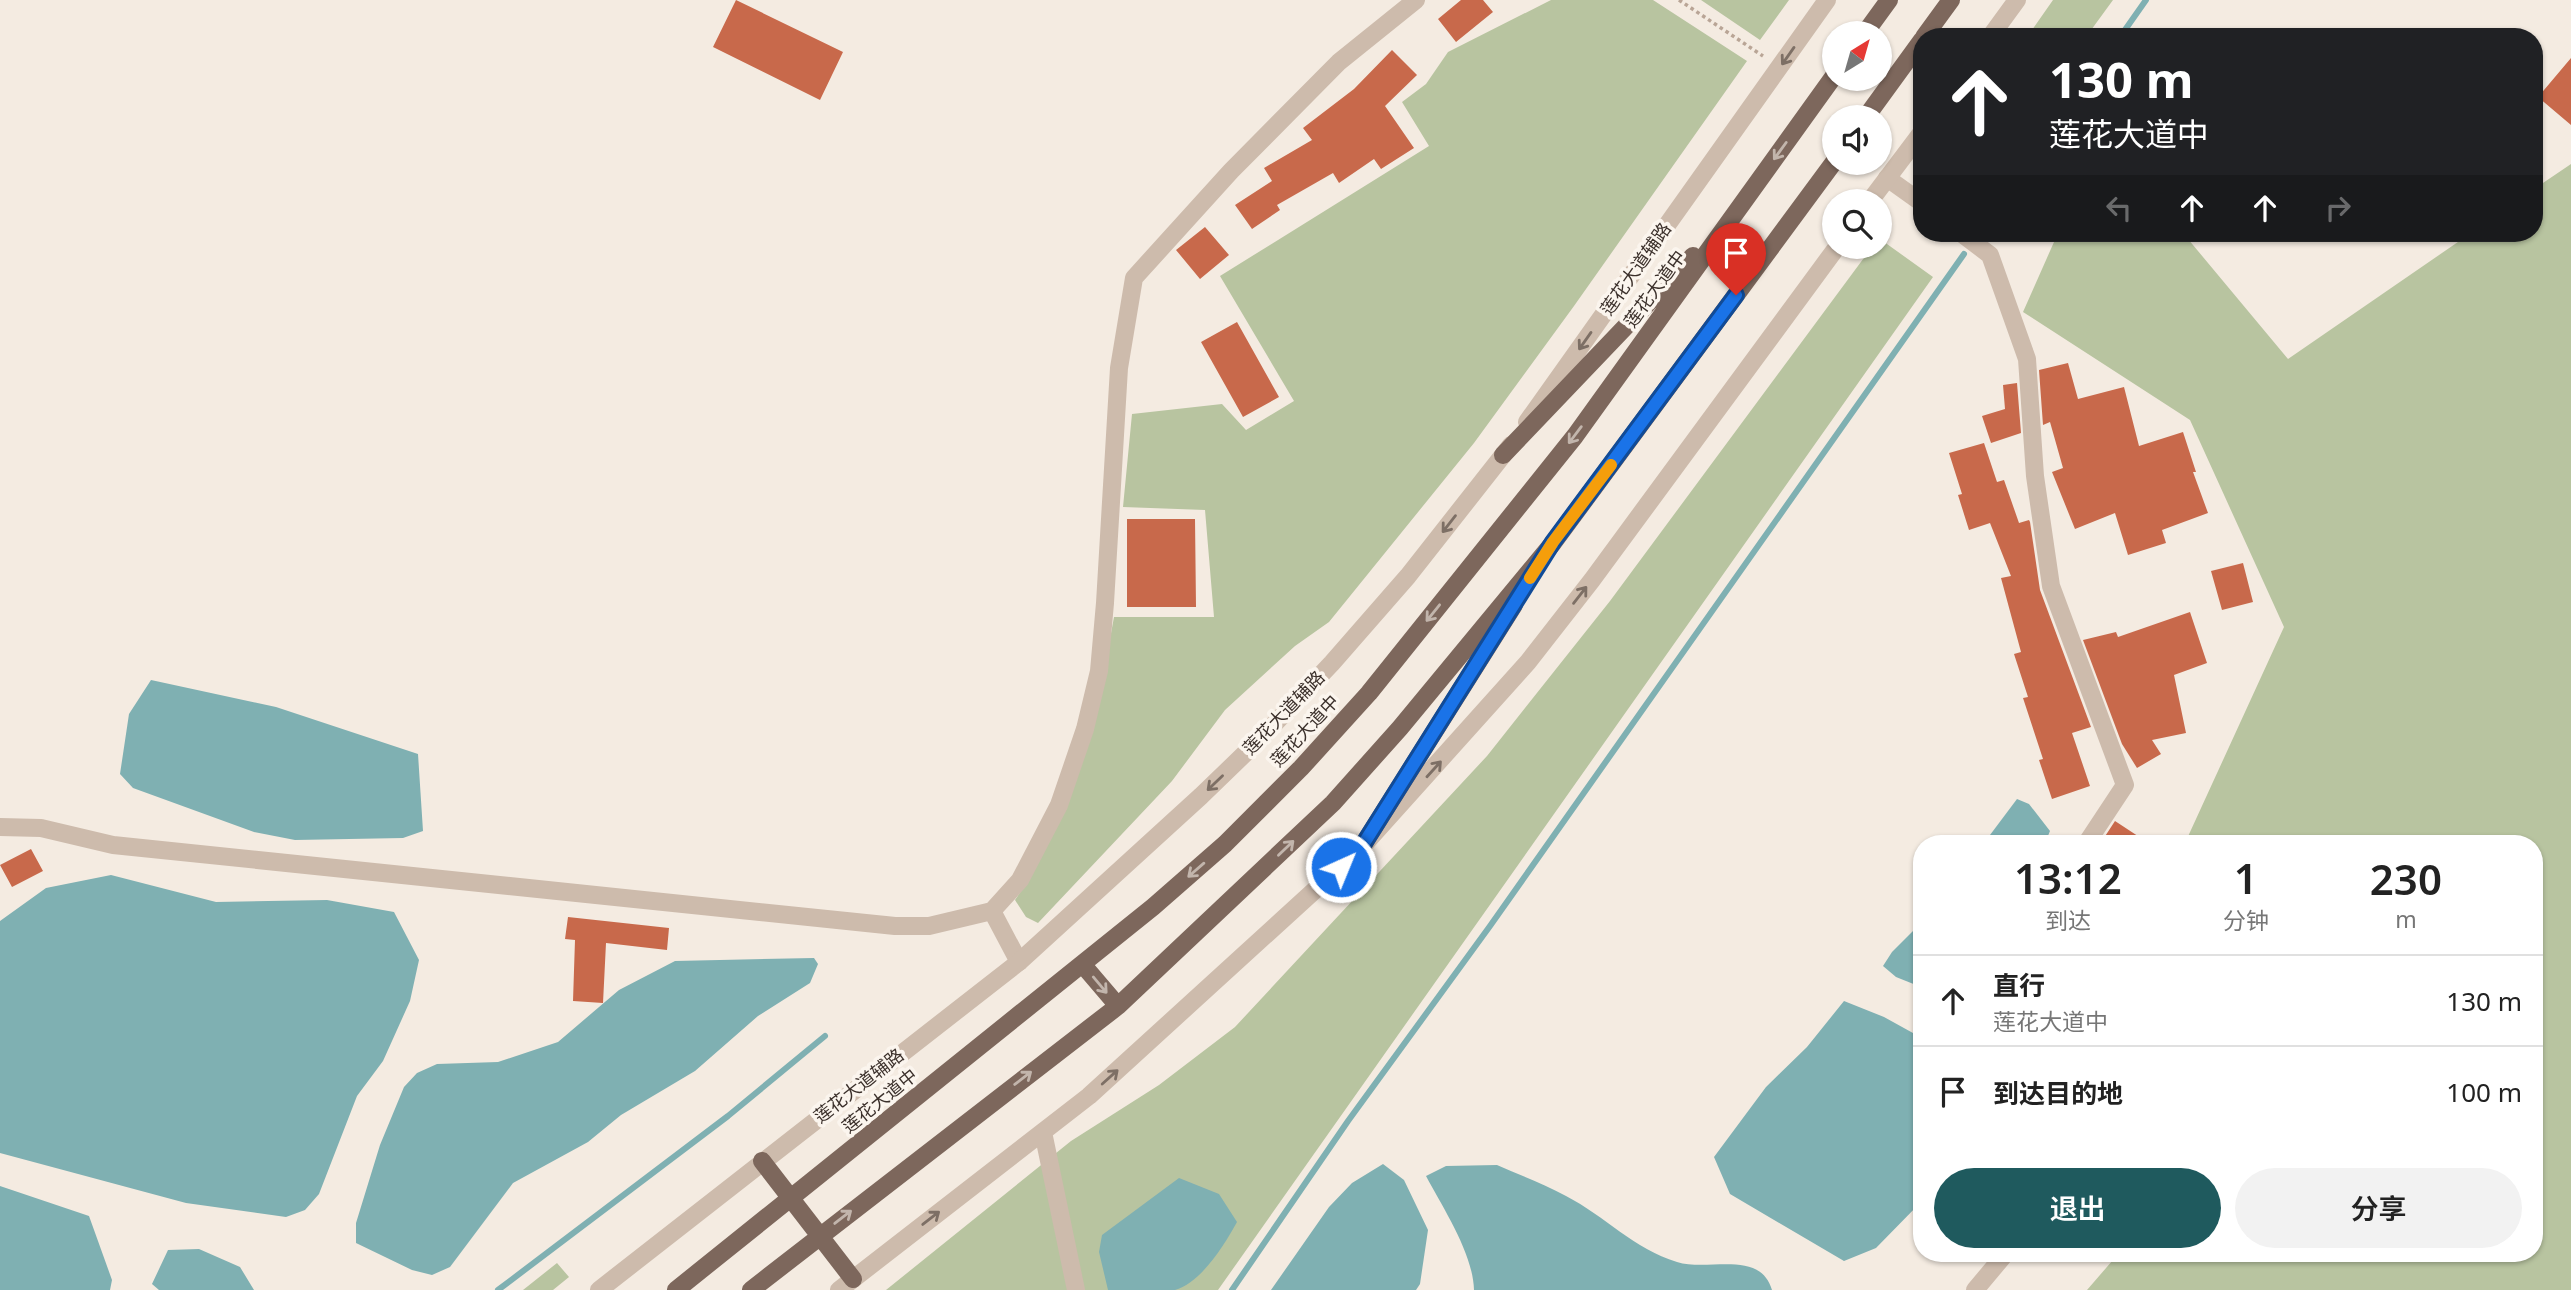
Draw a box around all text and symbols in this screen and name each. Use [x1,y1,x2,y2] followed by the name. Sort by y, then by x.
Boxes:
[1822,21,1892,91] north arrow
[1822,21,1892,259] map controls
[1780,46,1795,65] one-way arrow
[2049,46,2194,112] text: 130 m
[1934,56,2025,147] icon: ahead
[1822,105,1892,175] button: sound
[2049,112,2209,155] text: 莲花大道中
[1772,141,1787,160] one-way arrow
[1822,189,1892,259] button: search
[2100,189,2138,227] icon: left
[2173,189,2211,227] icon: ahead
[2246,189,2284,227] icon: ahead
[2319,189,2357,227] icon: right
[1594,217,1676,320] street label: 莲花大道辅路
[1706,223,1766,295] pin
[1717,234,1755,272] icon: arrive
[1618,245,1690,332] street label: 莲花大道中
[1578,331,1592,350] one-way arrow
[1567,425,1582,444] one-way arrow
[1442,514,1457,532] one-way arrow
[1573,586,1588,604] one-way arrow
[1426,604,1441,622] one-way arrow
[1237,665,1329,759] street label: 莲花大道辅路
[1265,689,1344,771] street label: 莲花大道中
[1426,760,1442,778] one-way arrow
[1206,774,1223,791] one-way arrow
[1304,830,1378,904] position arrow
[1277,839,1294,856] one-way arrow
[2014,849,2122,906] text: 13:12
[2234,849,2258,906] text: 1
[2370,850,2442,907] text: 230
[1187,862,1205,878] one-way arrow
[2395,903,2417,935] text: m
[2045,904,2091,936] text: 到达
[2223,904,2269,936] text: 分钟
[1993,967,2045,1003] text: 直行
[1092,976,1108,994] one-way arrow
[1934,982,1972,1020] icon: ahead
[2446,983,2522,1019] text: 130 m
[1993,1005,2108,1037] text: 莲花大道中
[808,1043,908,1128] street label: 莲花大道辅路
[837,1063,922,1138] street label: 莲花大道中
[1101,1069,1119,1085] one-way arrow
[1013,1071,1032,1086] one-way arrow
[1934,1073,1972,1111] icon: arrive
[2446,1074,2522,1110] text: 100 m
[1993,1075,2123,1111] text: 到达目的地
[1934,1168,2221,1248] button: 退出
[2235,1168,2522,1248] button: 分享
[833,1210,851,1225] one-way arrow
[922,1211,940,1226] one-way arrow

